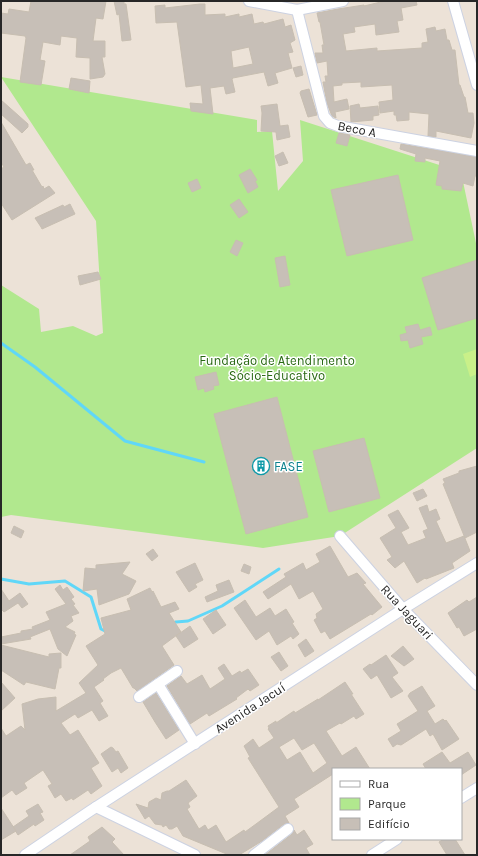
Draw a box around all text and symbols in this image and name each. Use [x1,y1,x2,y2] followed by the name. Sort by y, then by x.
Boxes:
[336,118,378,140] street label: Beco A
[199,353,355,383] park label: Fundação de Atendimento Sócio-Educativo
[251,456,271,476] building icon: FASE
[274,459,303,474] place label: FASE
[378,581,436,643] street label: Rua Jaguari
[212,680,288,736] street label: Avenida Jacuí
[332,768,462,840] legend
[368,777,389,791] text: Rua
[368,797,406,811] text: Parque
[368,817,409,831] text: Edifício

